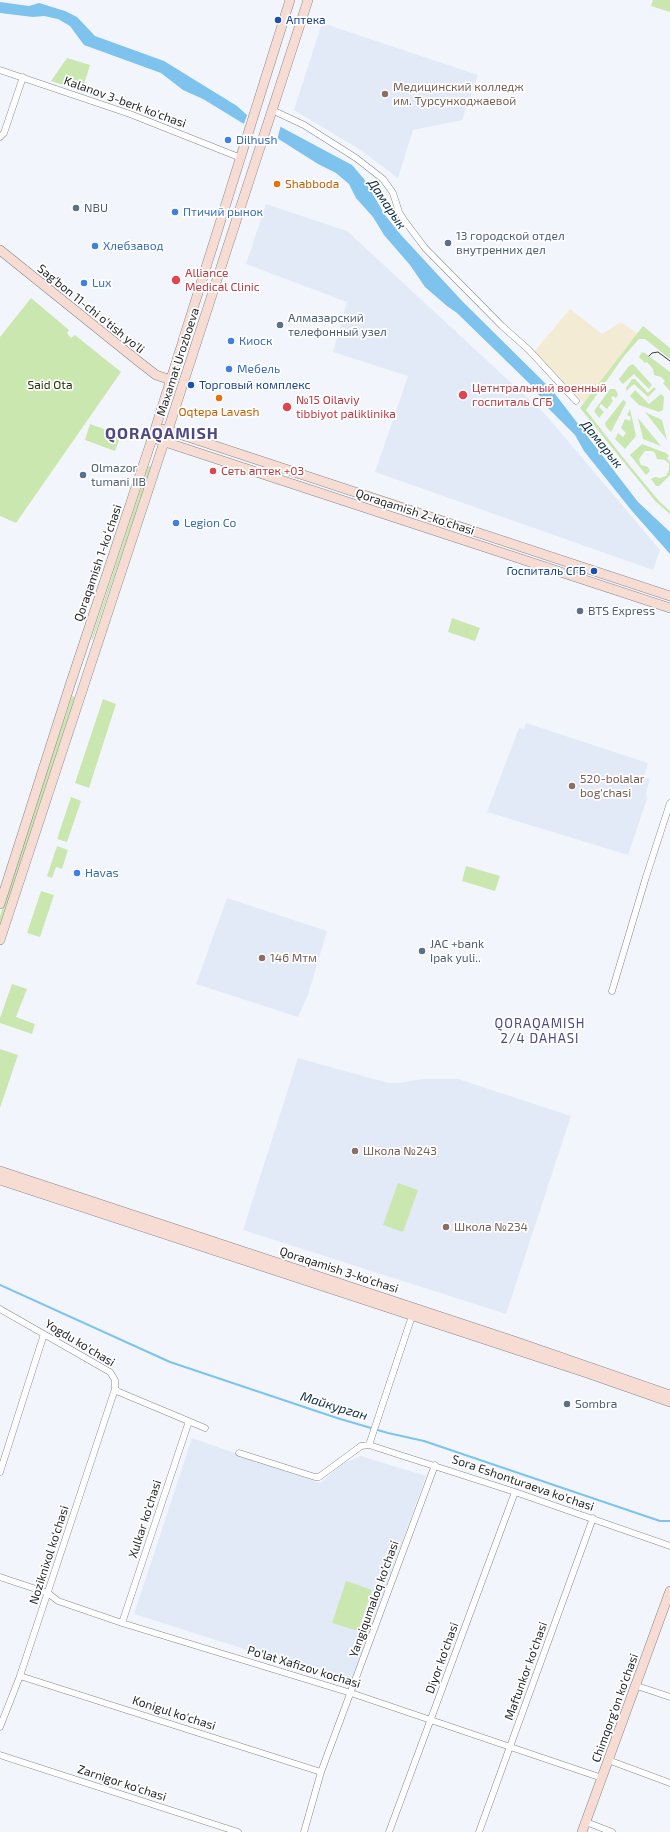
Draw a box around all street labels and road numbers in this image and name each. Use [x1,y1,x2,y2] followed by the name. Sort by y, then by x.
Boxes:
[62,73,188,131] street label: Kalanov 3-berk ko'chasi
[35,261,147,357] street label: Sag'bon 11-chi o'tish yo'li
[154,306,202,418] street label: Maxamat Urozboeva
[354,486,476,538] street label: Qoraqamish 2-ko'chasi
[71,502,125,624] street label: Qoraqamish 1-koʻchasi
[278,1244,400,1296] street label: Qoraqamish 3-ko'chasi
[42,1316,118,1370] street label: Yogdu ko'chasi
[450,1452,596,1514] street label: Sora Eshonturaeva ko'chasi
[126,1478,164,1560] street label: Xulkar ko'chasi
[26,1504,72,1606] street label: Noziknixol ko'chasi
[346,1539,402,1659] street label: Yangiqumaloq ko'chasi
[422,1620,462,1696] street label: Diyor ko'chasi
[502,1620,550,1722] street label: Maftunkor ko'chasi
[246,1643,362,1691] street label: Po'lat Xafizov kochasi
[589,1652,641,1764] street label: Chimqorg'on ko'chasi
[131,1693,217,1733] street label: Konigul ko'chasi
[76,1762,168,1804] street label: Zarnigor ko'chasi

